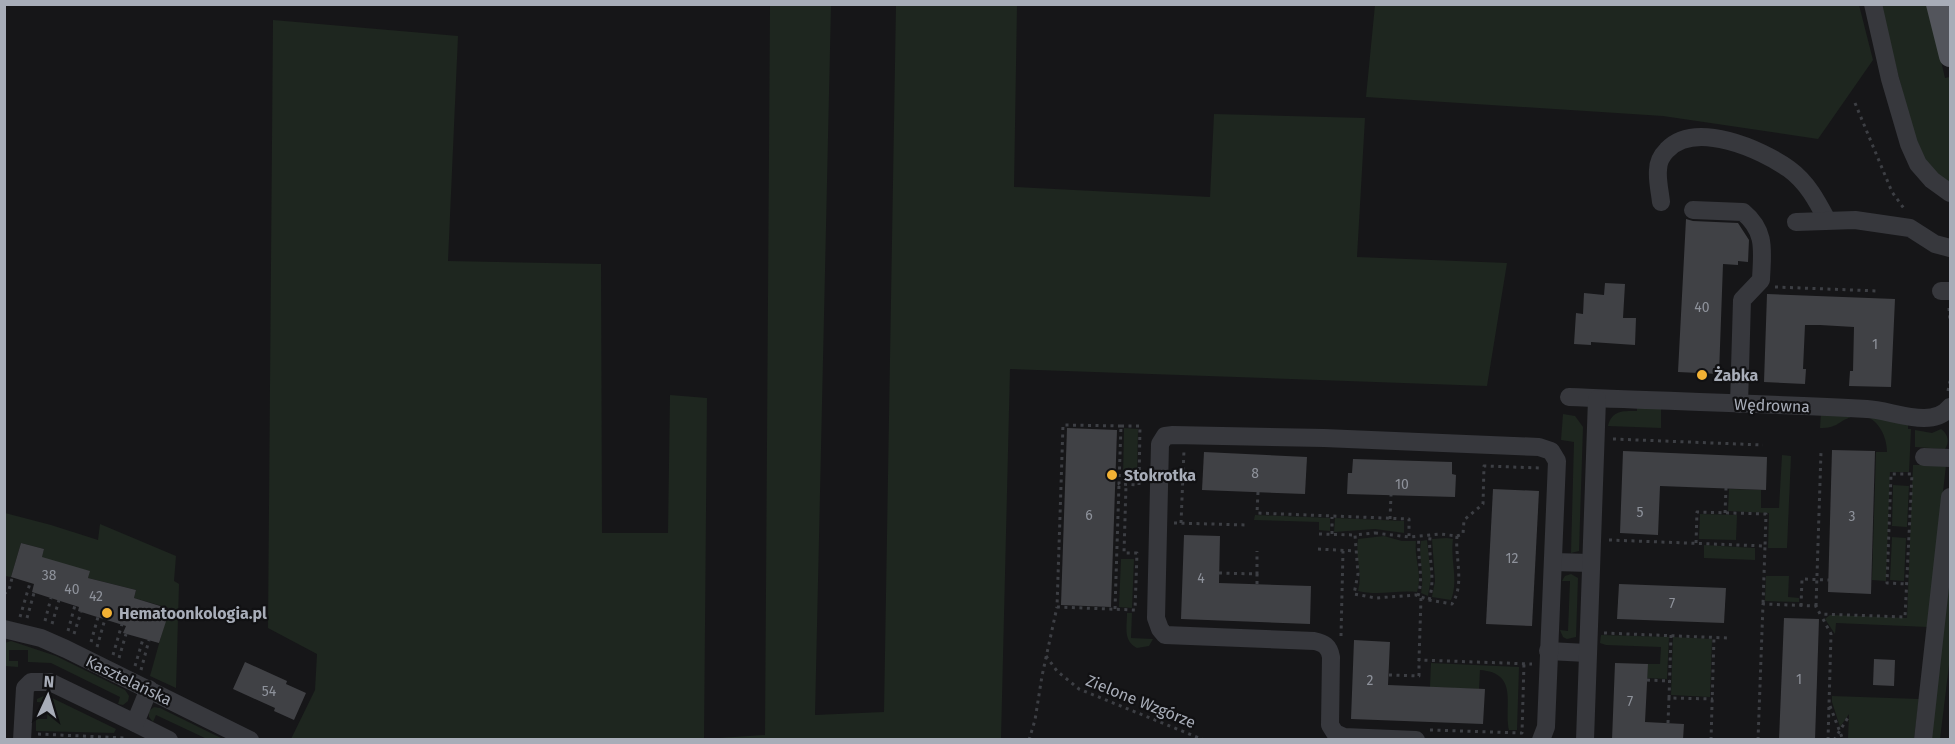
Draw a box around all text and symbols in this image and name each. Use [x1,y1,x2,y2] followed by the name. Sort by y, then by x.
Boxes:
[1694,299,1710,316] house number: 40
[1872,336,1878,353] house number: 1
[1714,366,1758,385] place label: Żabka
[1695,368,1709,382] marker: Żabka
[1734,395,1810,416] street label: Wędrowna
[1251,465,1259,482] house number: 8
[1124,466,1196,485] place label: Stokrotka
[1105,468,1119,482] marker: Stokrotka
[1395,476,1409,493] house number: 10
[1636,504,1644,521] house number: 5
[1085,507,1093,524] house number: 6
[1849,508,1856,525] house number: 3
[1506,550,1519,567] house number: 12
[42,567,57,584] house number: 38
[1197,570,1205,587] house number: 4
[64,581,80,598] house number: 40
[89,588,103,605] house number: 42
[1669,595,1675,612] house number: 7
[119,604,267,623] place label: Hematoonkologia.pl
[100,606,114,620] marker: Hematoonkologia.pl
[83,651,175,709] street label: Kasztelańska
[18,666,78,726] north arrow
[1083,671,1199,732] street label: Zielone Wzgórze
[1796,671,1802,688] house number: 1
[43,672,55,691] text: N
[1367,672,1374,689] house number: 2
[262,683,277,700] house number: 54
[1627,693,1633,710] house number: 7

